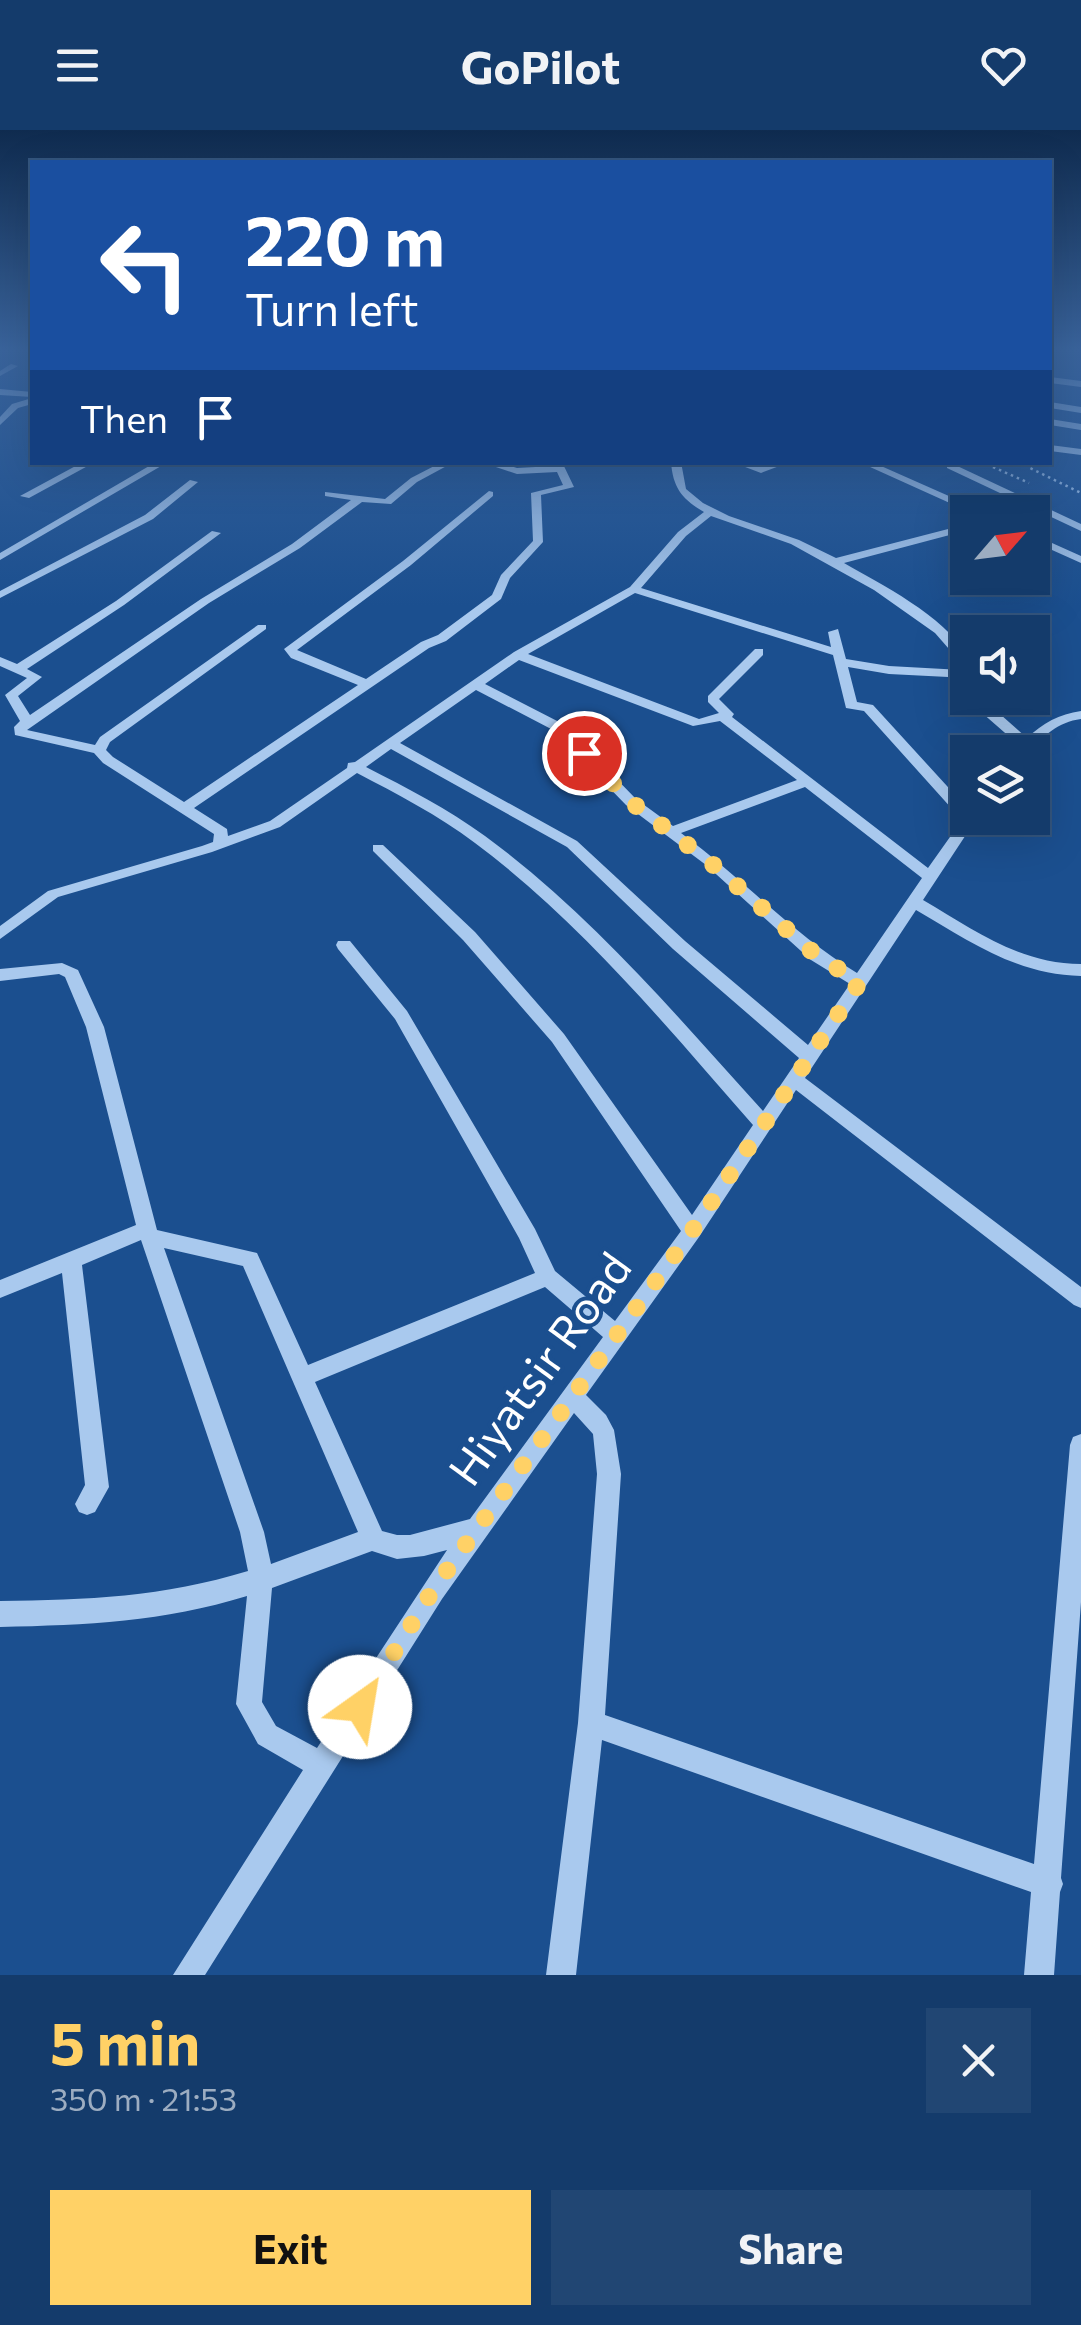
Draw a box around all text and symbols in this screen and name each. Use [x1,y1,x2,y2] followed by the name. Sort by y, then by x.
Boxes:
[50,38,105,93] icon: menu
[461,38,620,93] text: GoPilot
[976,38,1031,93] icon: heart
[245,195,445,280] text: 220 m
[80,200,210,330] icon: left
[245,280,419,335] text: Turn left
[188,390,243,445] icon: arrive
[80,394,168,441] text: Then
[950,495,1050,595] north arrow
[950,495,1050,835] map controls
[950,615,1050,715] button: sound
[542,711,627,796] pin
[557,726,612,781] icon: arrive
[950,735,1050,835] button: layers
[435,1241,641,1494] street label: Hiyatsir Road
[308,1655,412,1759] position arrow
[50,2004,200,2077] text: 5 min
[926,2008,1031,2113] button: close
[50,2078,237,2118] text: 350 m · 21:53
[50,2190,531,2305] button: Exit
[551,2190,1031,2305] button: Share

